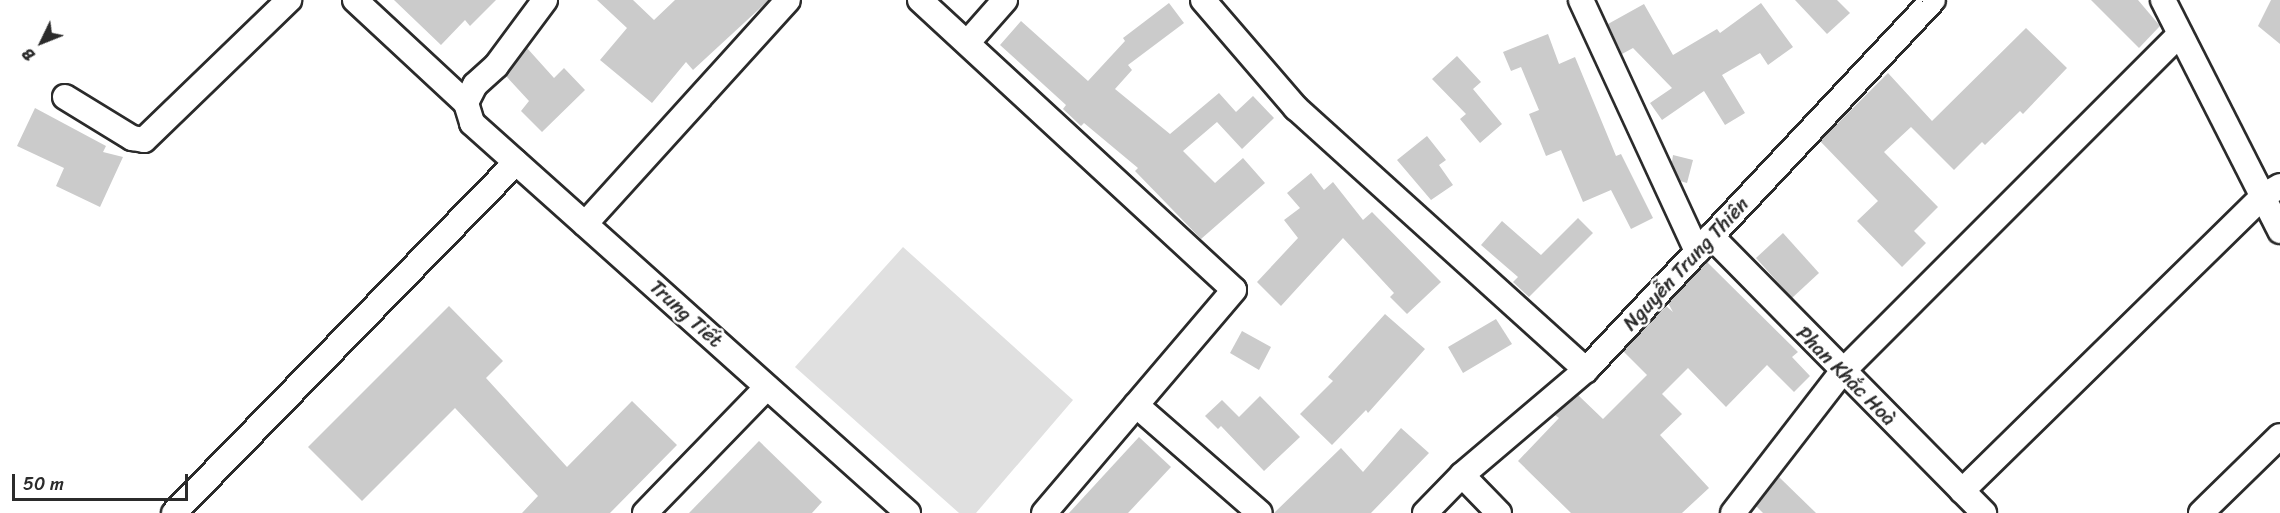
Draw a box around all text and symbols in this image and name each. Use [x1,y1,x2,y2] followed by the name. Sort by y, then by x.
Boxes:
[12,12,72,72] north arrow
[14,41,43,68] text: B
[1618,192,1754,336] street label: Nguyễn Trung Thiên
[645,275,727,353] street label: Trung Tiết
[1791,321,1901,431] street label: Phan Khắc Hoà
[15,462,190,500] scale bar
[23,468,64,500] text: 50 m

